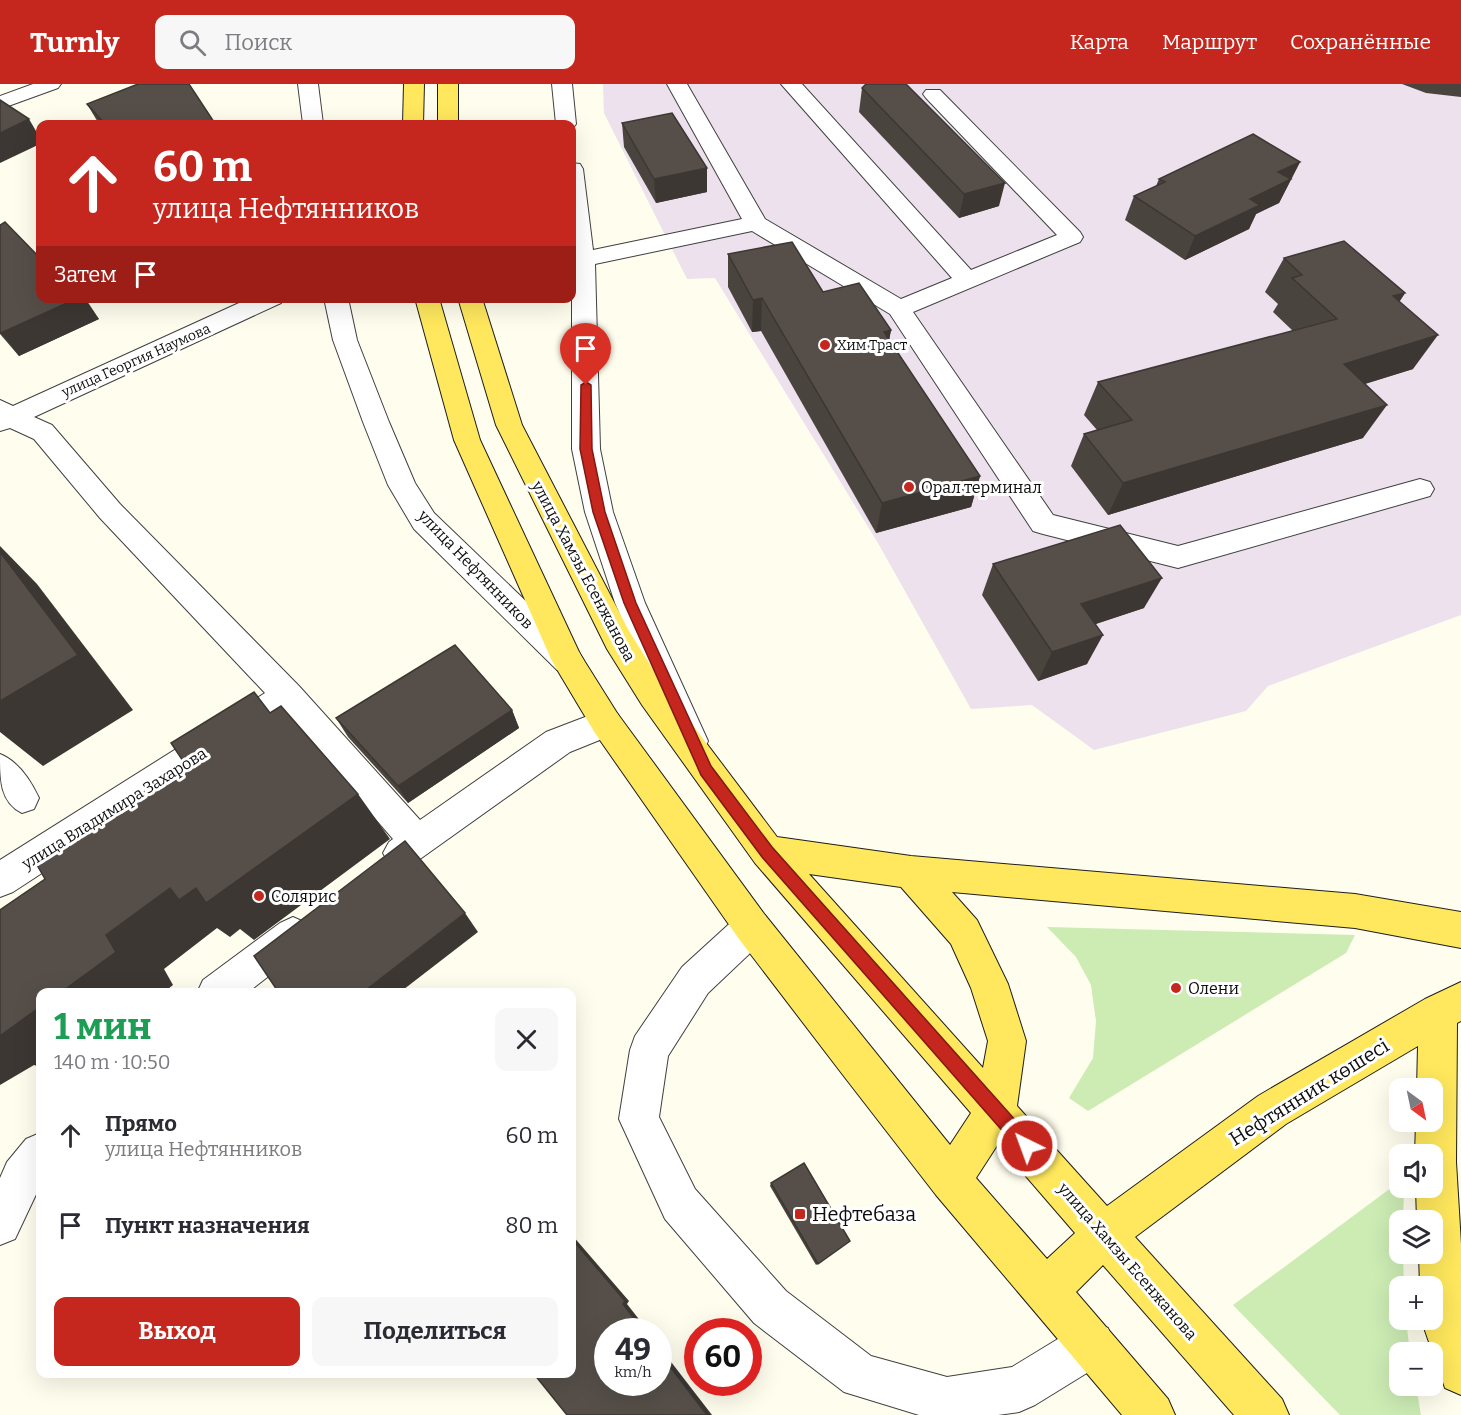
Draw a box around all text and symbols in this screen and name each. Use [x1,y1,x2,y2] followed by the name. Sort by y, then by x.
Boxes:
[155,15,575,69] search box
[30,26,119,59] text: Turnly
[176,26,209,59] icon: search
[224,29,292,56] text: Поиск
[1070,29,1129,55] text: Карта
[1162,29,1257,55] text: Маршрут
[1290,29,1431,55] text: Сохранённые
[153,142,252,192] text: 60 m
[54,144,132,222] icon: ahead
[153,193,419,225] text: улица Нефтянников
[129,258,162,291] icon: arrive
[54,261,117,288] text: Затем
[58,320,213,401] street label: улица Георгия Наумова
[560,323,611,385] pin
[569,332,602,365] icon: arrive
[837,337,907,354] place label: Хим Траст
[818,338,832,352] marker: Хим Траст
[527,477,639,665] street label: улица Хамзы Есенжанова
[921,478,1042,497] place label: Орал терминал
[902,480,916,494] marker: Орал терминал
[413,505,537,633] street label: улица Нефтянников
[18,743,210,874] street label: улица Владимира Захарова
[271,887,337,906] place label: Солярис
[252,889,266,903] marker: Солярис
[1188,979,1239,998] place label: Олени
[1169,981,1183,995] marker: Олени
[54,1005,152,1049] text: 1 мин
[495,1008,558,1071] button: close
[1225,1033,1393,1151] street label: Нефтянник көшесі
[54,1050,171,1074] text: 140 m · 10:50
[1389,1078,1443,1132] north arrow
[1389,1078,1443,1396] map controls
[105,1110,177,1137] text: Прямо
[995,1114,1059,1178] position arrow
[54,1119,87,1152] icon: ahead
[506,1122,558,1149] text: 60 m
[105,1137,302,1161] text: улица Нефтянников
[1389,1144,1443,1198] button: sound
[1054,1178,1201,1344] street label: улица Хамзы Есенжанова
[812,1202,916,1226] place label: Нефтебаза
[793,1207,807,1221] marker: Нефтебаза
[54,1209,87,1242] icon: arrive
[1389,1210,1443,1264] button: layers
[105,1212,310,1239] text: Пункт назначения
[505,1212,558,1239] text: 80 m
[1389,1276,1443,1330] button: +
[54,1297,300,1366] button: Выход
[312,1297,558,1366] button: Поделиться
[684,1318,762,1396] speed limit sign: 60
[615,1332,651,1368] text: 49
[1389,1342,1443,1396] button: −
[614,1363,652,1381] text: km/h

